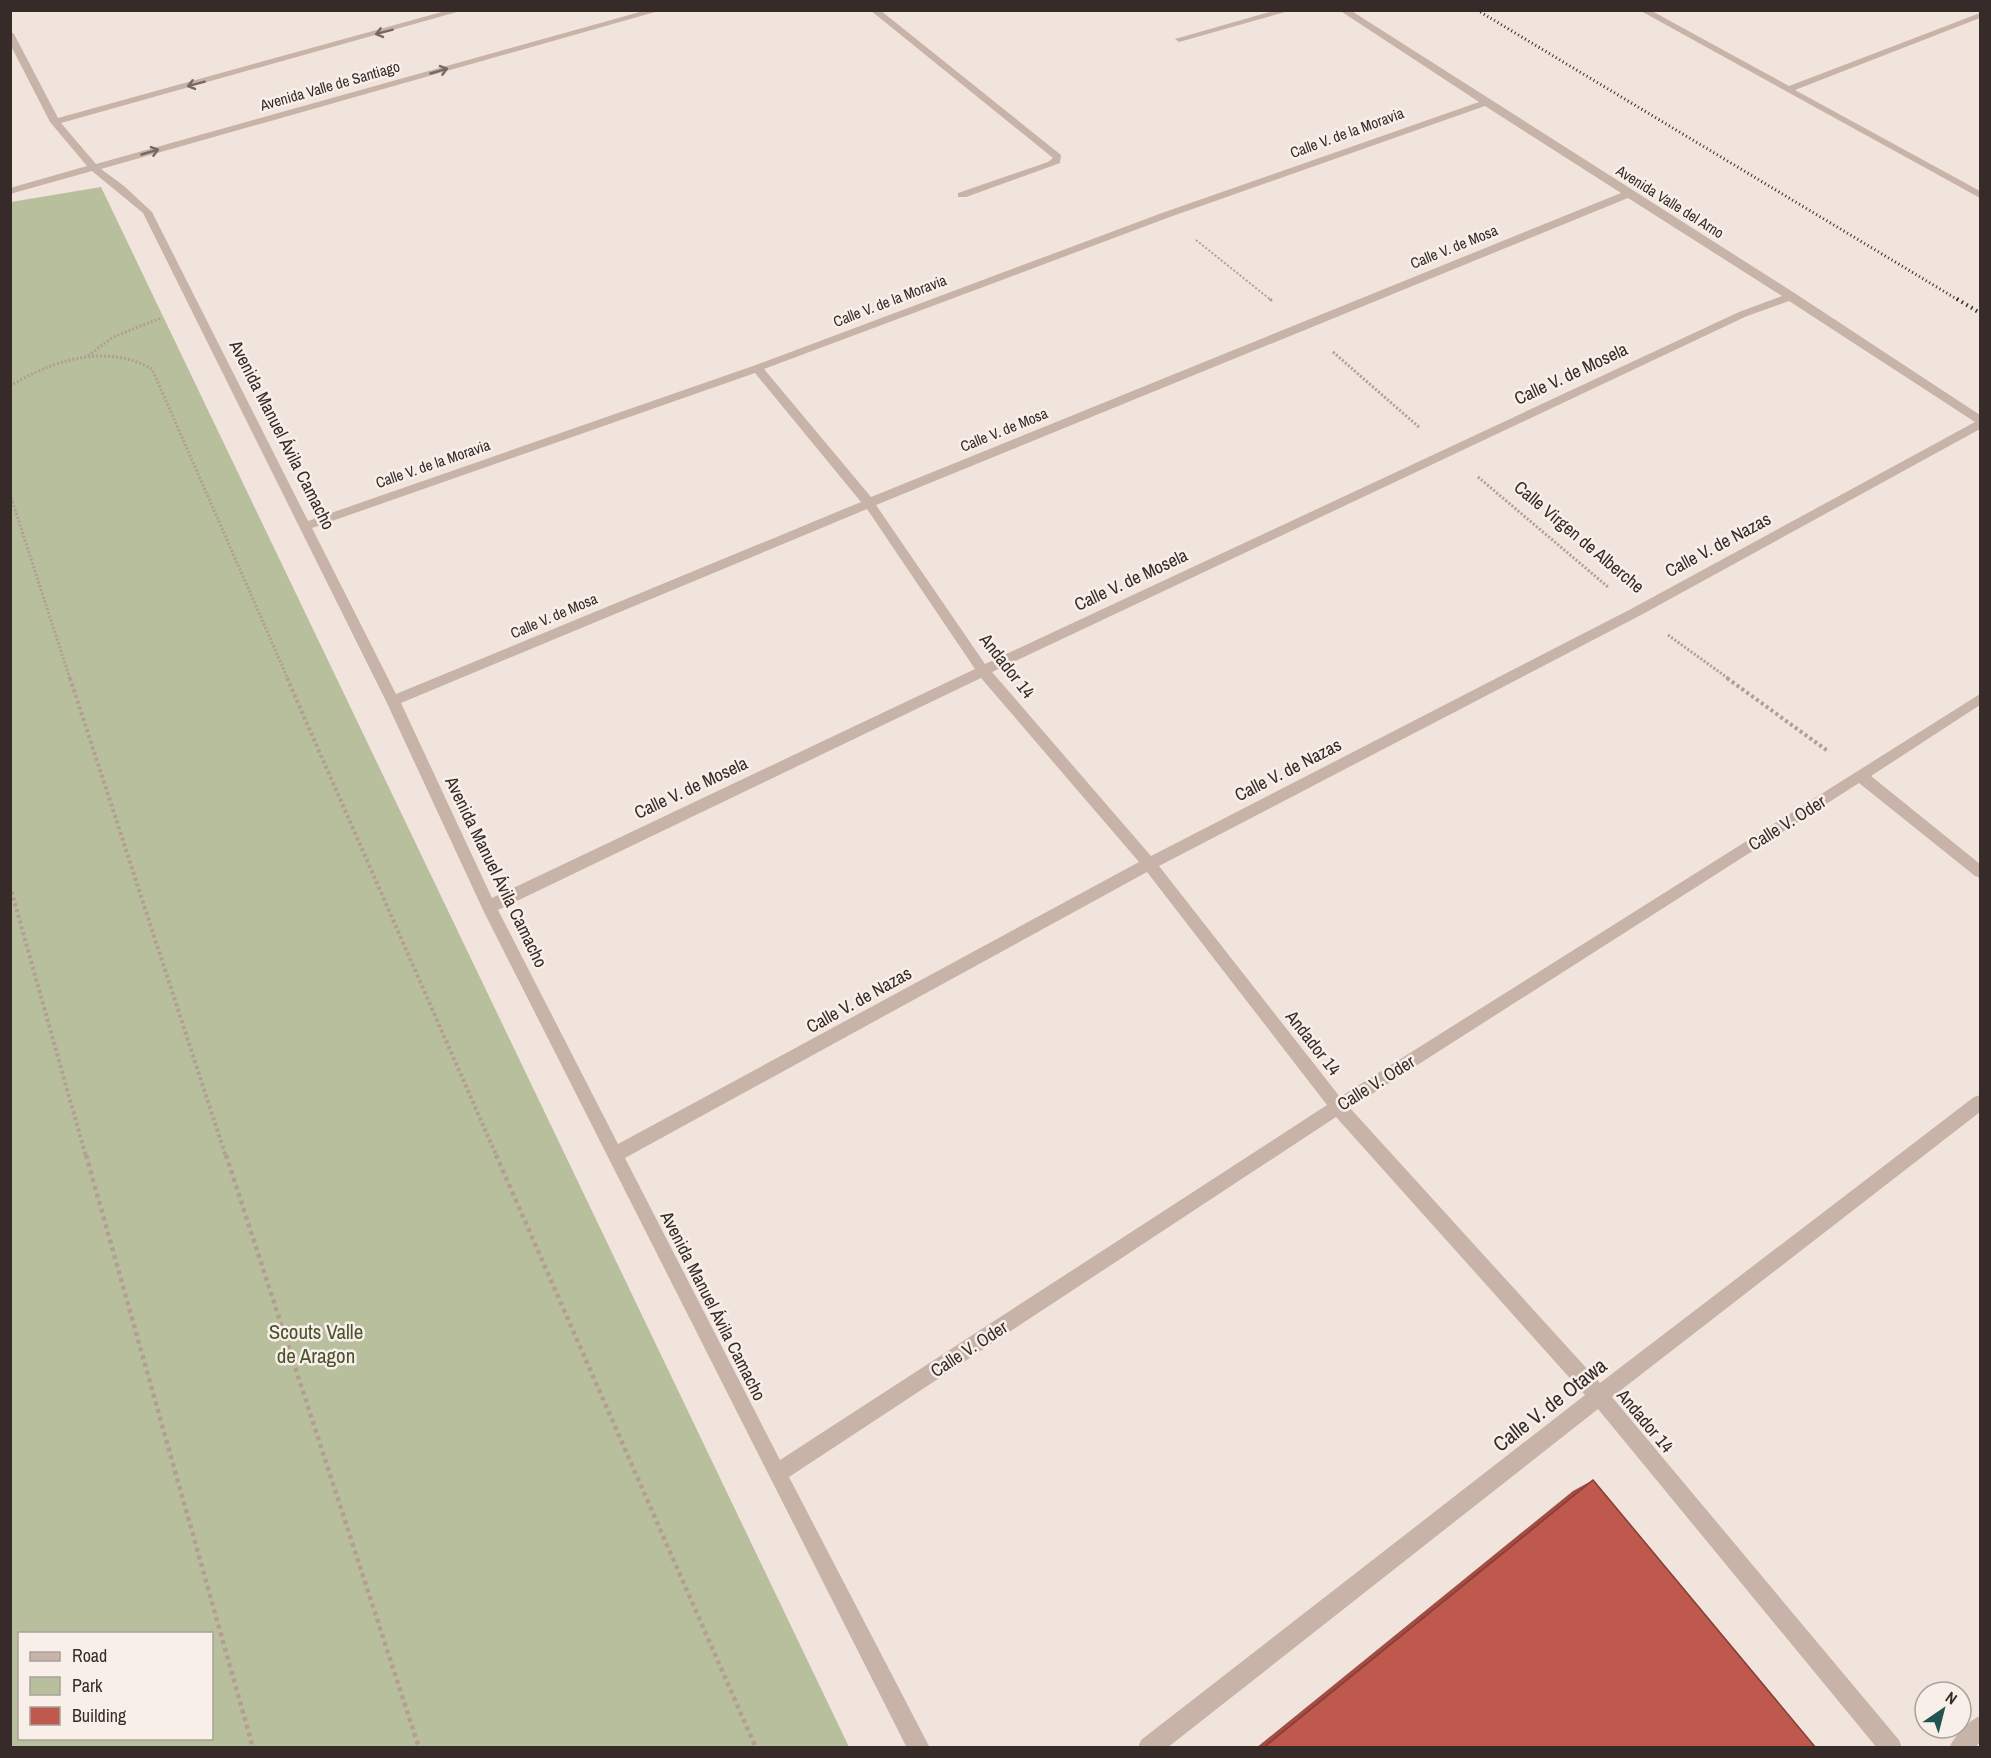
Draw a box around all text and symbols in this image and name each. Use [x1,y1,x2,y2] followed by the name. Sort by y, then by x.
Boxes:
[375,26,394,38] one-way arrow
[257,55,402,116] street label: Avenida Valle de Santiago
[429,65,448,77] one-way arrow
[187,78,206,90] one-way arrow
[1287,102,1407,163] street label: Calle V. de la Moravia
[140,146,159,157] one-way arrow
[1612,159,1728,243] street label: Avenida Valle del Arno
[1407,219,1501,274] street label: Calle V. de Mosa
[830,269,950,332] street label: Calle V. de la Moravia
[223,335,341,534] street label: Avenida Manuel Ávila Camacho
[1510,336,1632,411] street label: Calle V. de Mosela
[957,402,1051,457] street label: Calle V. de Mosa
[373,434,493,493] street label: Calle V. de la Moravia
[1509,475,1650,599] street label: Calle Virgen de Alberche
[1660,506,1775,583] street label: Calle V. de Nazas
[1070,542,1192,617] street label: Calle V. de Mosela
[507,588,601,643] street label: Calle V. de Mosa
[973,627,1041,703] street label: Andador 14
[1230,732,1345,807] street label: Calle V. de Nazas
[630,750,752,825] street label: Calle V. de Mosela
[439,771,554,971] street label: Avenida Manuel Ávila Camacho
[1743,789,1830,856] street label: Calle V. Oder
[802,960,916,1039] street label: Calle V. de Nazas
[1279,1004,1347,1080] street label: Andador 14
[1332,1049,1419,1116] street label: Calle V. Oder
[654,1206,772,1405] street label: Avenida Manuel Ávila Camacho
[925,1314,1012,1383] street label: Calle V. Oder
[269,1317,363,1370] park label: Scouts Valle de Aragon
[1487,1351,1613,1458] street label: Calle V. de Otawa
[1611,1383,1679,1458] street label: Andador 14
[18,1632,213,1740] legend
[72,1643,107,1668] text: Road
[72,1673,103,1698] text: Park
[1913,1680,1973,1740] north arrow
[1941,1686,1962,1709] text: N
[72,1703,127,1728] text: Building

